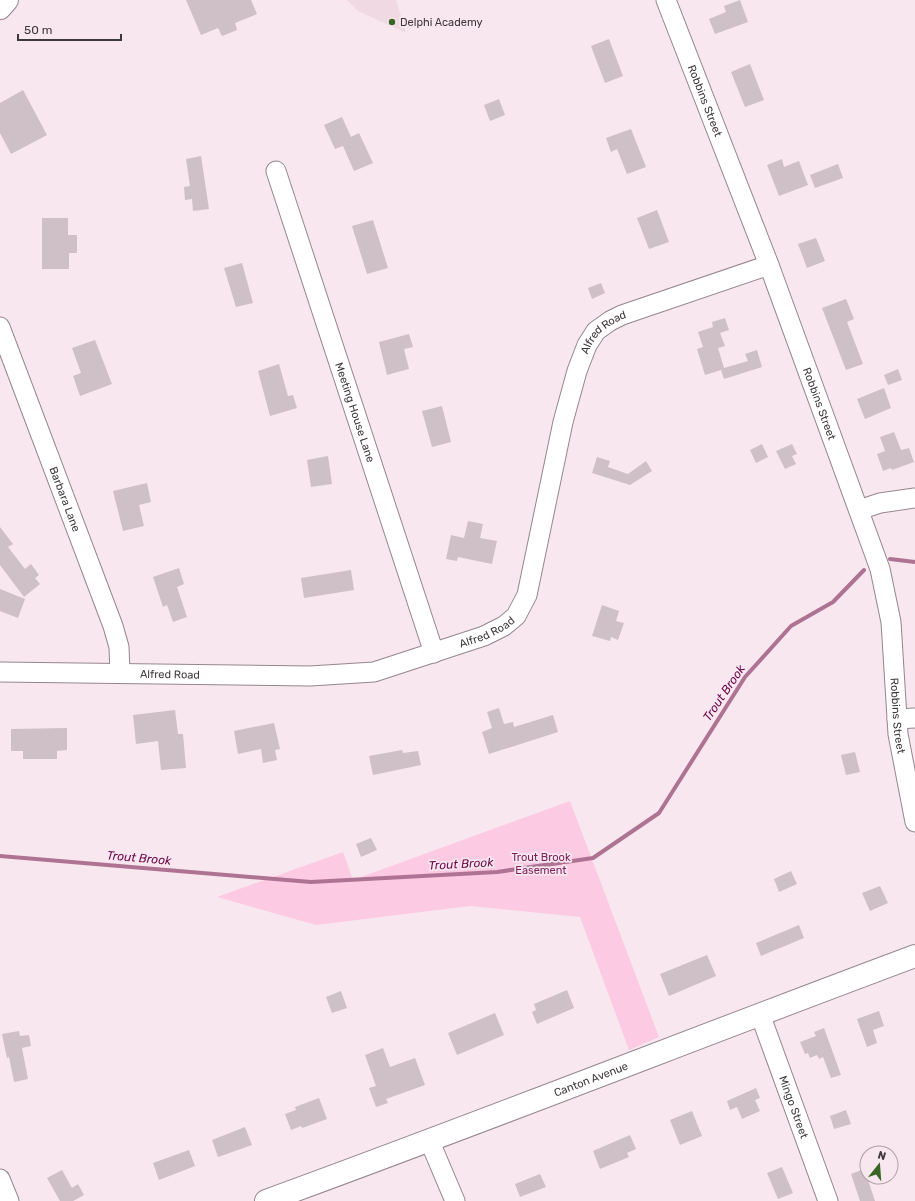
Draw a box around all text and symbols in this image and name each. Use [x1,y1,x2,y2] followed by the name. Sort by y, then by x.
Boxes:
[18,16,121,42] scale bar
[400,16,483,29] place label: Delphi Academy
[387,17,397,27] marker: Delphi Academy
[24,23,52,37] text: 50 m
[685,63,725,139] street label: Robbins Street
[578,308,628,356] street label: Alfred Road
[333,361,378,464] street label: Meeting House Lane
[801,366,839,442] street label: Robbins Street
[47,465,83,533] street label: Barbara Lane
[457,614,517,650] street label: Alfred Road
[700,662,748,724] water label: Trout Brook
[140,667,200,681] street label: Alfred Road
[888,677,908,755] street label: Robbins Street
[106,848,173,868] water label: Trout Brook
[511,851,571,877] park label: Trout Brook Easement
[428,855,495,873] water label: Trout Brook
[552,1059,630,1099] street label: Canton Avenue
[777,1074,811,1141] street label: Mingo Street
[859,1145,899,1185] north arrow
[876,1149,888,1163] text: N

